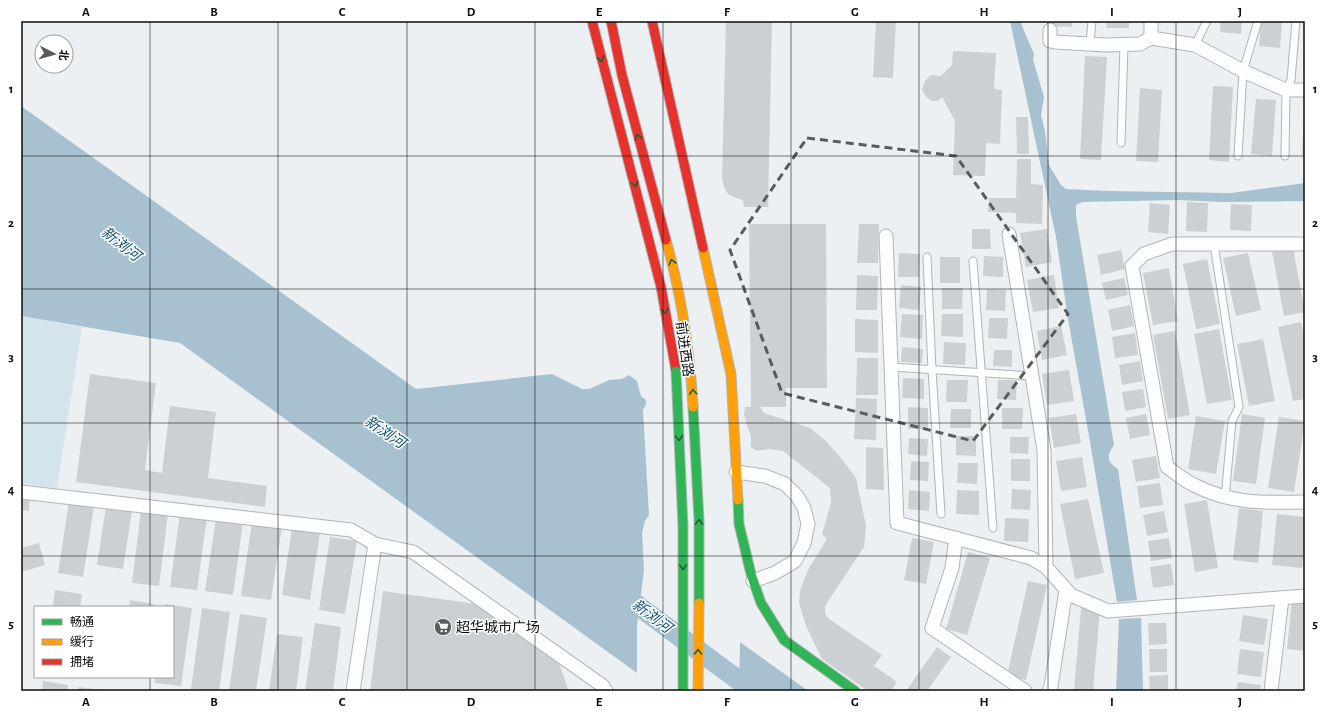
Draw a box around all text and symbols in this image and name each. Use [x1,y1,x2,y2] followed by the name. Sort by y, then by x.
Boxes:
[82,6,90,19] text: A
[210,6,218,19] text: B
[339,6,346,19] text: C
[467,6,476,19] text: D
[596,6,603,19] text: E
[724,6,731,19] text: F
[851,6,859,19] text: G
[979,6,989,19] text: H
[1110,6,1114,19] text: I
[1238,6,1242,19] text: J
[34,34,74,74] north arrow
[57,49,69,61] text: 北
[597,56,605,62] one-way arrow
[9,83,13,96] text: 1
[1313,83,1317,96] text: 1
[635,134,643,140] one-way arrow
[630,181,639,188] one-way arrow
[8,217,14,230] text: 2
[1312,217,1318,230] text: 2
[98,224,146,266] water label: 新浏河
[668,259,677,266] one-way arrow
[660,308,669,314] one-way arrow
[673,320,697,378] street label: 前进西路
[8,351,14,364] text: 3
[1312,351,1318,364] text: 3
[688,389,697,395] one-way arrow
[362,413,411,453] water label: 新浏河
[675,435,683,441] one-way arrow
[8,484,15,497] text: 4
[1312,484,1319,497] text: 4
[695,519,703,525] one-way arrow
[679,564,687,570] one-way arrow
[629,596,677,638] water label: 新浏河
[34,606,174,678] legend
[70,615,94,628] text: 畅通
[433,617,453,637] supermarket icon: 超华城市广场
[8,618,14,631] text: 5
[1312,618,1318,631] text: 5
[456,619,540,635] place label: 超华城市广场
[70,635,94,648] text: 缓行
[694,649,702,655] one-way arrow
[70,656,94,668] text: 拥堵
[82,696,90,709] text: A
[210,696,218,709] text: B
[339,696,346,709] text: C
[467,696,476,709] text: D
[596,696,603,709] text: E
[724,696,731,709] text: F
[851,696,859,709] text: G
[979,696,989,709] text: H
[1110,696,1114,709] text: I
[1238,696,1242,709] text: J

